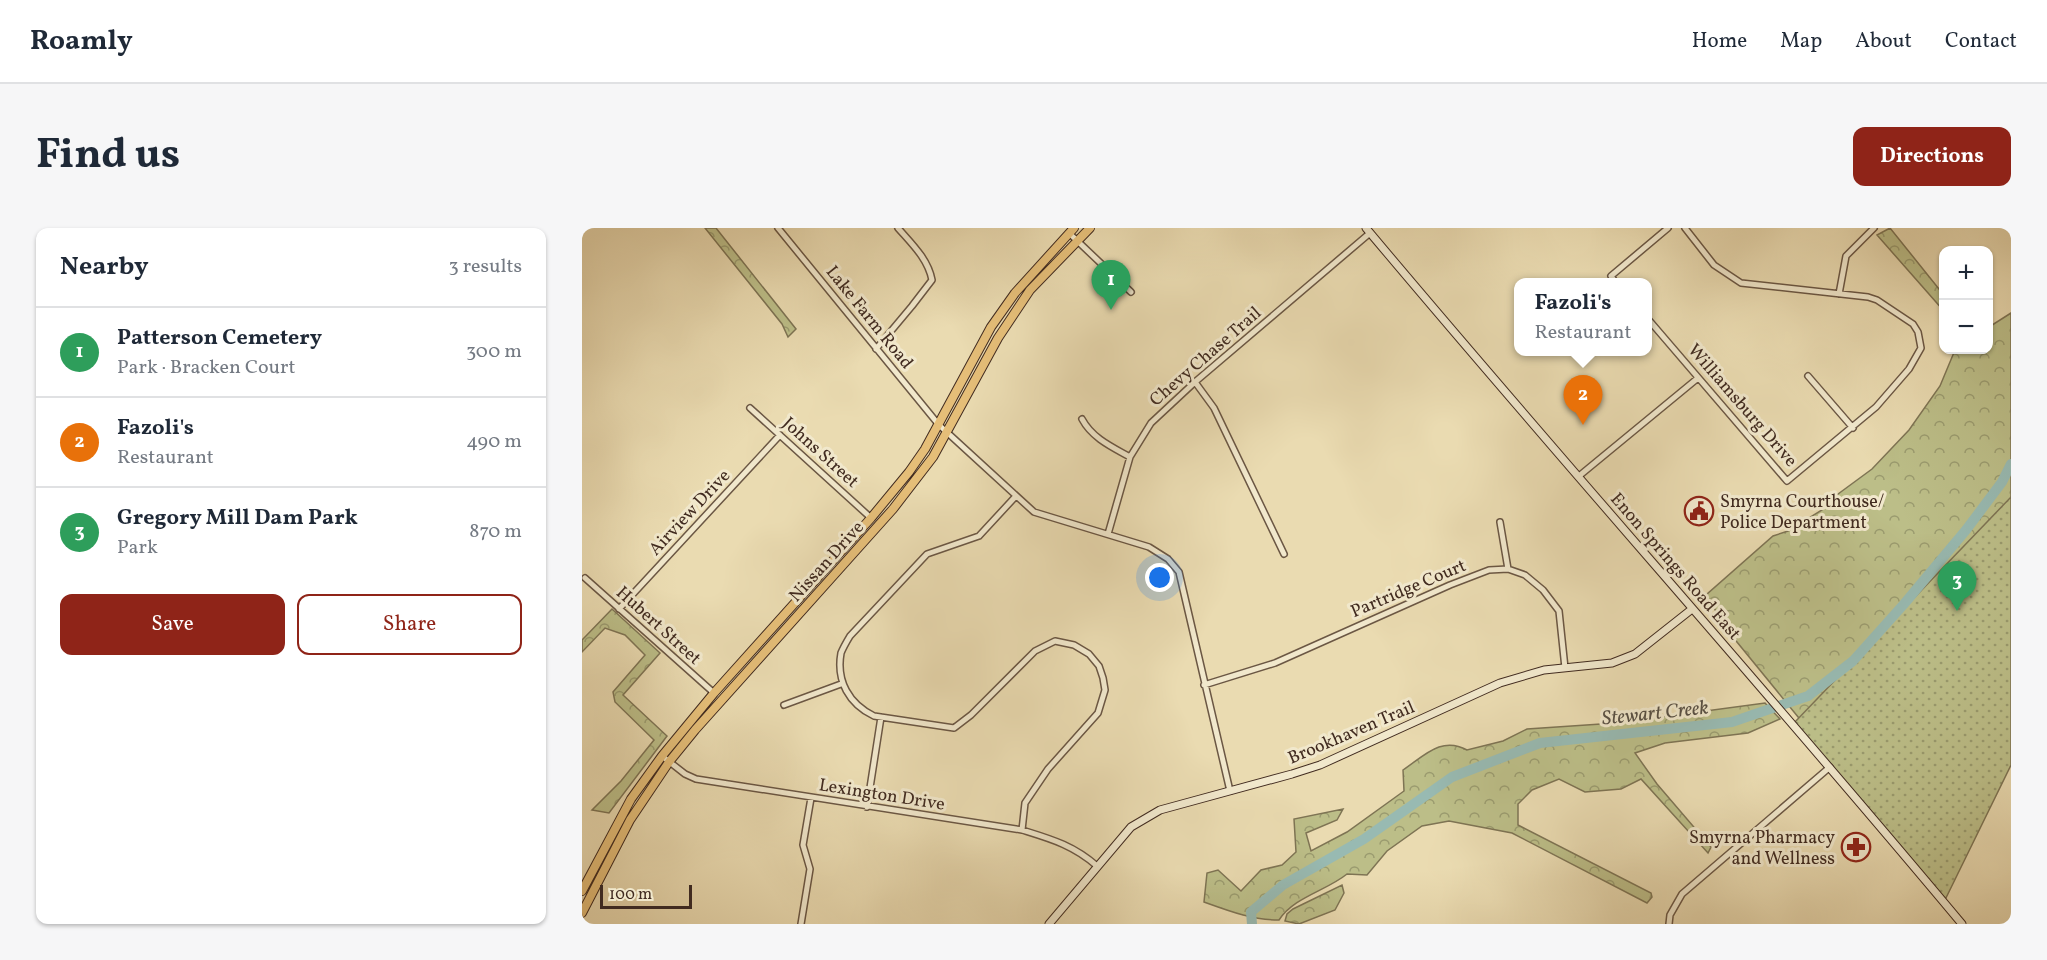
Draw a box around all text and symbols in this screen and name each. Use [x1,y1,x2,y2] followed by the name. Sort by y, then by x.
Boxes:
[30,22,133,61] text: Roamly
[1692,27,1747,56] text: Home
[1780,27,1822,56] text: Map
[1855,27,1912,56] text: About
[1945,27,2017,56] text: Contact
[36,127,180,186] text: Find us
[1853,127,2011,186] button: Directions
[1939,246,1993,354] map controls
[1939,246,1993,300] button: +
[60,249,149,285] text: Nearby
[448,253,522,281] text: 3 results
[1092,260,1130,310] pin: 1
[819,261,918,375] street label: Lake Farm Road
[1514,278,1652,356] popup
[1535,288,1611,319] text: Fazoli's
[1939,300,1993,354] button: −
[1145,301,1267,413] street label: Chevy Chase Trail
[1535,319,1631,347] text: Restaurant
[117,323,322,354] text: Patterson Cemetery
[75,338,84,366] text: 1
[466,338,522,366] text: 300 m
[1681,339,1802,473] street label: Williamsburg Drive
[117,354,295,382] text: Park · Bracken Court
[1564,376,1602,425] pin: 2
[776,412,864,494] street label: Johns Street
[117,413,194,444] text: Fazoli's
[74,428,85,456] text: 2
[466,428,522,456] text: 490 m
[117,444,214,472] text: Restaurant
[643,464,737,562] street label: Airview Drive
[1604,488,1746,646] street label: Enon Springs Road East
[1720,490,1885,536] place label: Smyrna Courthouse/ Police Department
[1683,495,1715,527] public building icon: Smyrna Courthouse/ Police Department
[117,503,358,534] text: Gregory Mill Dam Park
[784,516,870,608] street label: Nissan Drive
[74,518,85,546] text: 3
[469,518,522,546] text: 870 m
[117,534,158,562] text: Park
[1347,554,1470,625] street label: Partridge Court
[1938,562,1976,611] pin: 3
[1145,563,1174,592] your location
[610,581,706,671] street label: Hubert Street
[60,594,285,655] button: Save
[297,594,522,655] button: Share
[1600,694,1710,734] water label: Stewart Creek
[1284,695,1419,771] street label: Brookhaven Trail
[817,773,947,818] street label: Lexington Drive
[1689,826,1835,872] place label: Smyrna Pharmacy and Wellness
[1840,831,1872,863] pharmacy icon: Smyrna Pharmacy and Wellness
[600,882,692,910] scale bar
[609,884,652,906] text: 100 m

